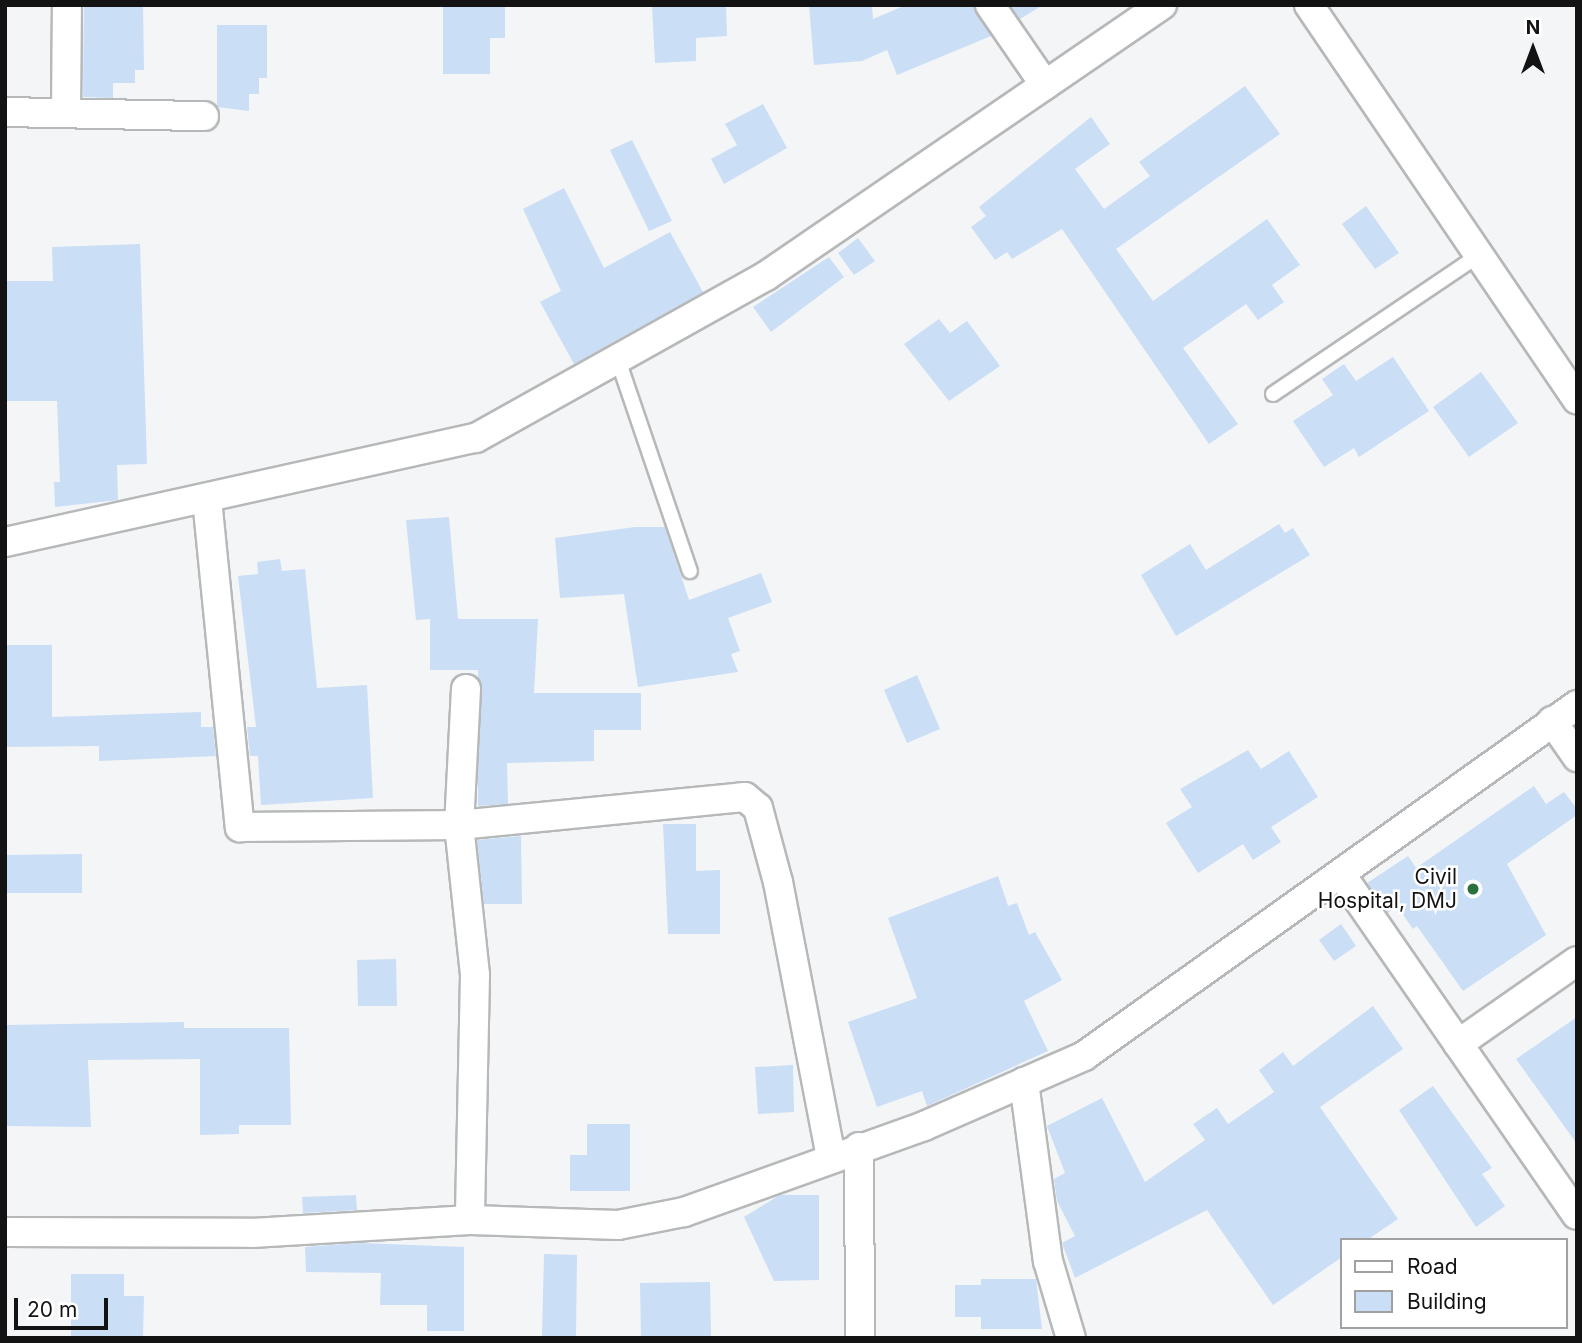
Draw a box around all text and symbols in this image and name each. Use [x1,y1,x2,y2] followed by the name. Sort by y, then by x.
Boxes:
[1498,14,1568,84] north arrow
[1526,16,1540,39] text: N
[1318,864,1457,914] place label: Civil Hospital, DMJ
[1463,879,1483,899] marker: Civil Hospital, DMJ
[1340,1238,1568,1329] legend
[1407,1254,1458,1279] text: Road
[18,1284,112,1328] scale bar
[1407,1289,1487,1314] text: Building
[27,1297,77,1322] text: 20 m

